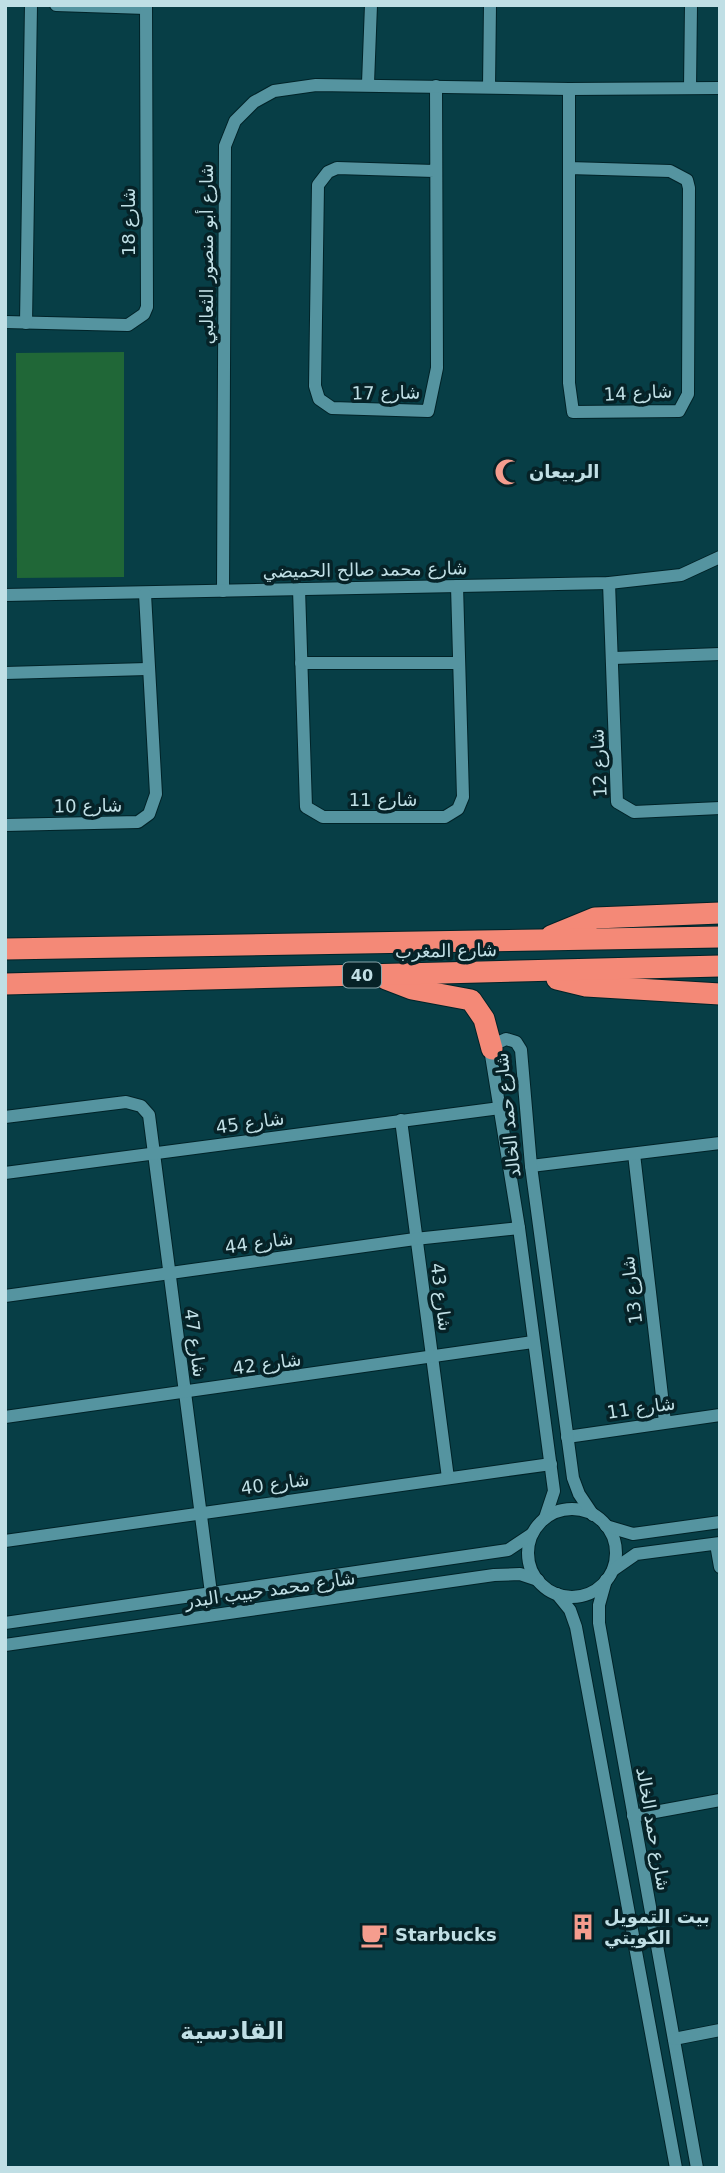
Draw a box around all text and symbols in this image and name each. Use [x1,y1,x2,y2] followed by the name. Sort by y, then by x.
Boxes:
[195,163,218,345] street label: شارع أبو منصور الثعالبي
[118,188,140,256] street label: شارع 18
[603,380,673,406] street label: شارع 14
[351,381,421,405] street label: شارع 17
[493,457,523,487] mosque icon: الربيعان
[529,461,600,483] place label: الربيعان
[262,557,468,583] street label: شارع محمد صالح الحميضي
[586,728,612,798] street label: شارع 12
[349,789,417,811] street label: شارع 11
[53,794,123,818] street label: شارع 10
[395,939,497,963] street label: شارع المغرب
[343,962,381,987] road number: 40
[491,1052,525,1178] street label: شارع حمد الخالد
[214,1107,286,1139] street label: شارع 45
[223,1227,295,1259] street label: شارع 44
[617,1255,647,1325] street label: شارع 13
[426,1262,456,1332] street label: شارع 43
[179,1307,211,1379] street label: شارع 47
[231,1348,303,1380] street label: شارع 42
[605,1392,677,1424] street label: شارع 11
[239,1468,311,1500] street label: شارع 40
[182,1567,357,1613] street label: شارع محمد حبيب البدر
[631,1766,675,1892] street label: شارع حمد الخالد
[604,1906,710,1949] place label: بيت التمويل الكويتي
[568,1912,598,1942] building icon: بيت التمويل الكويتي
[359,1920,389,1950] cafe icon: Starbucks
[395,1924,497,1945] place label: Starbucks
[180,2017,284,2045] district label: القادسية

